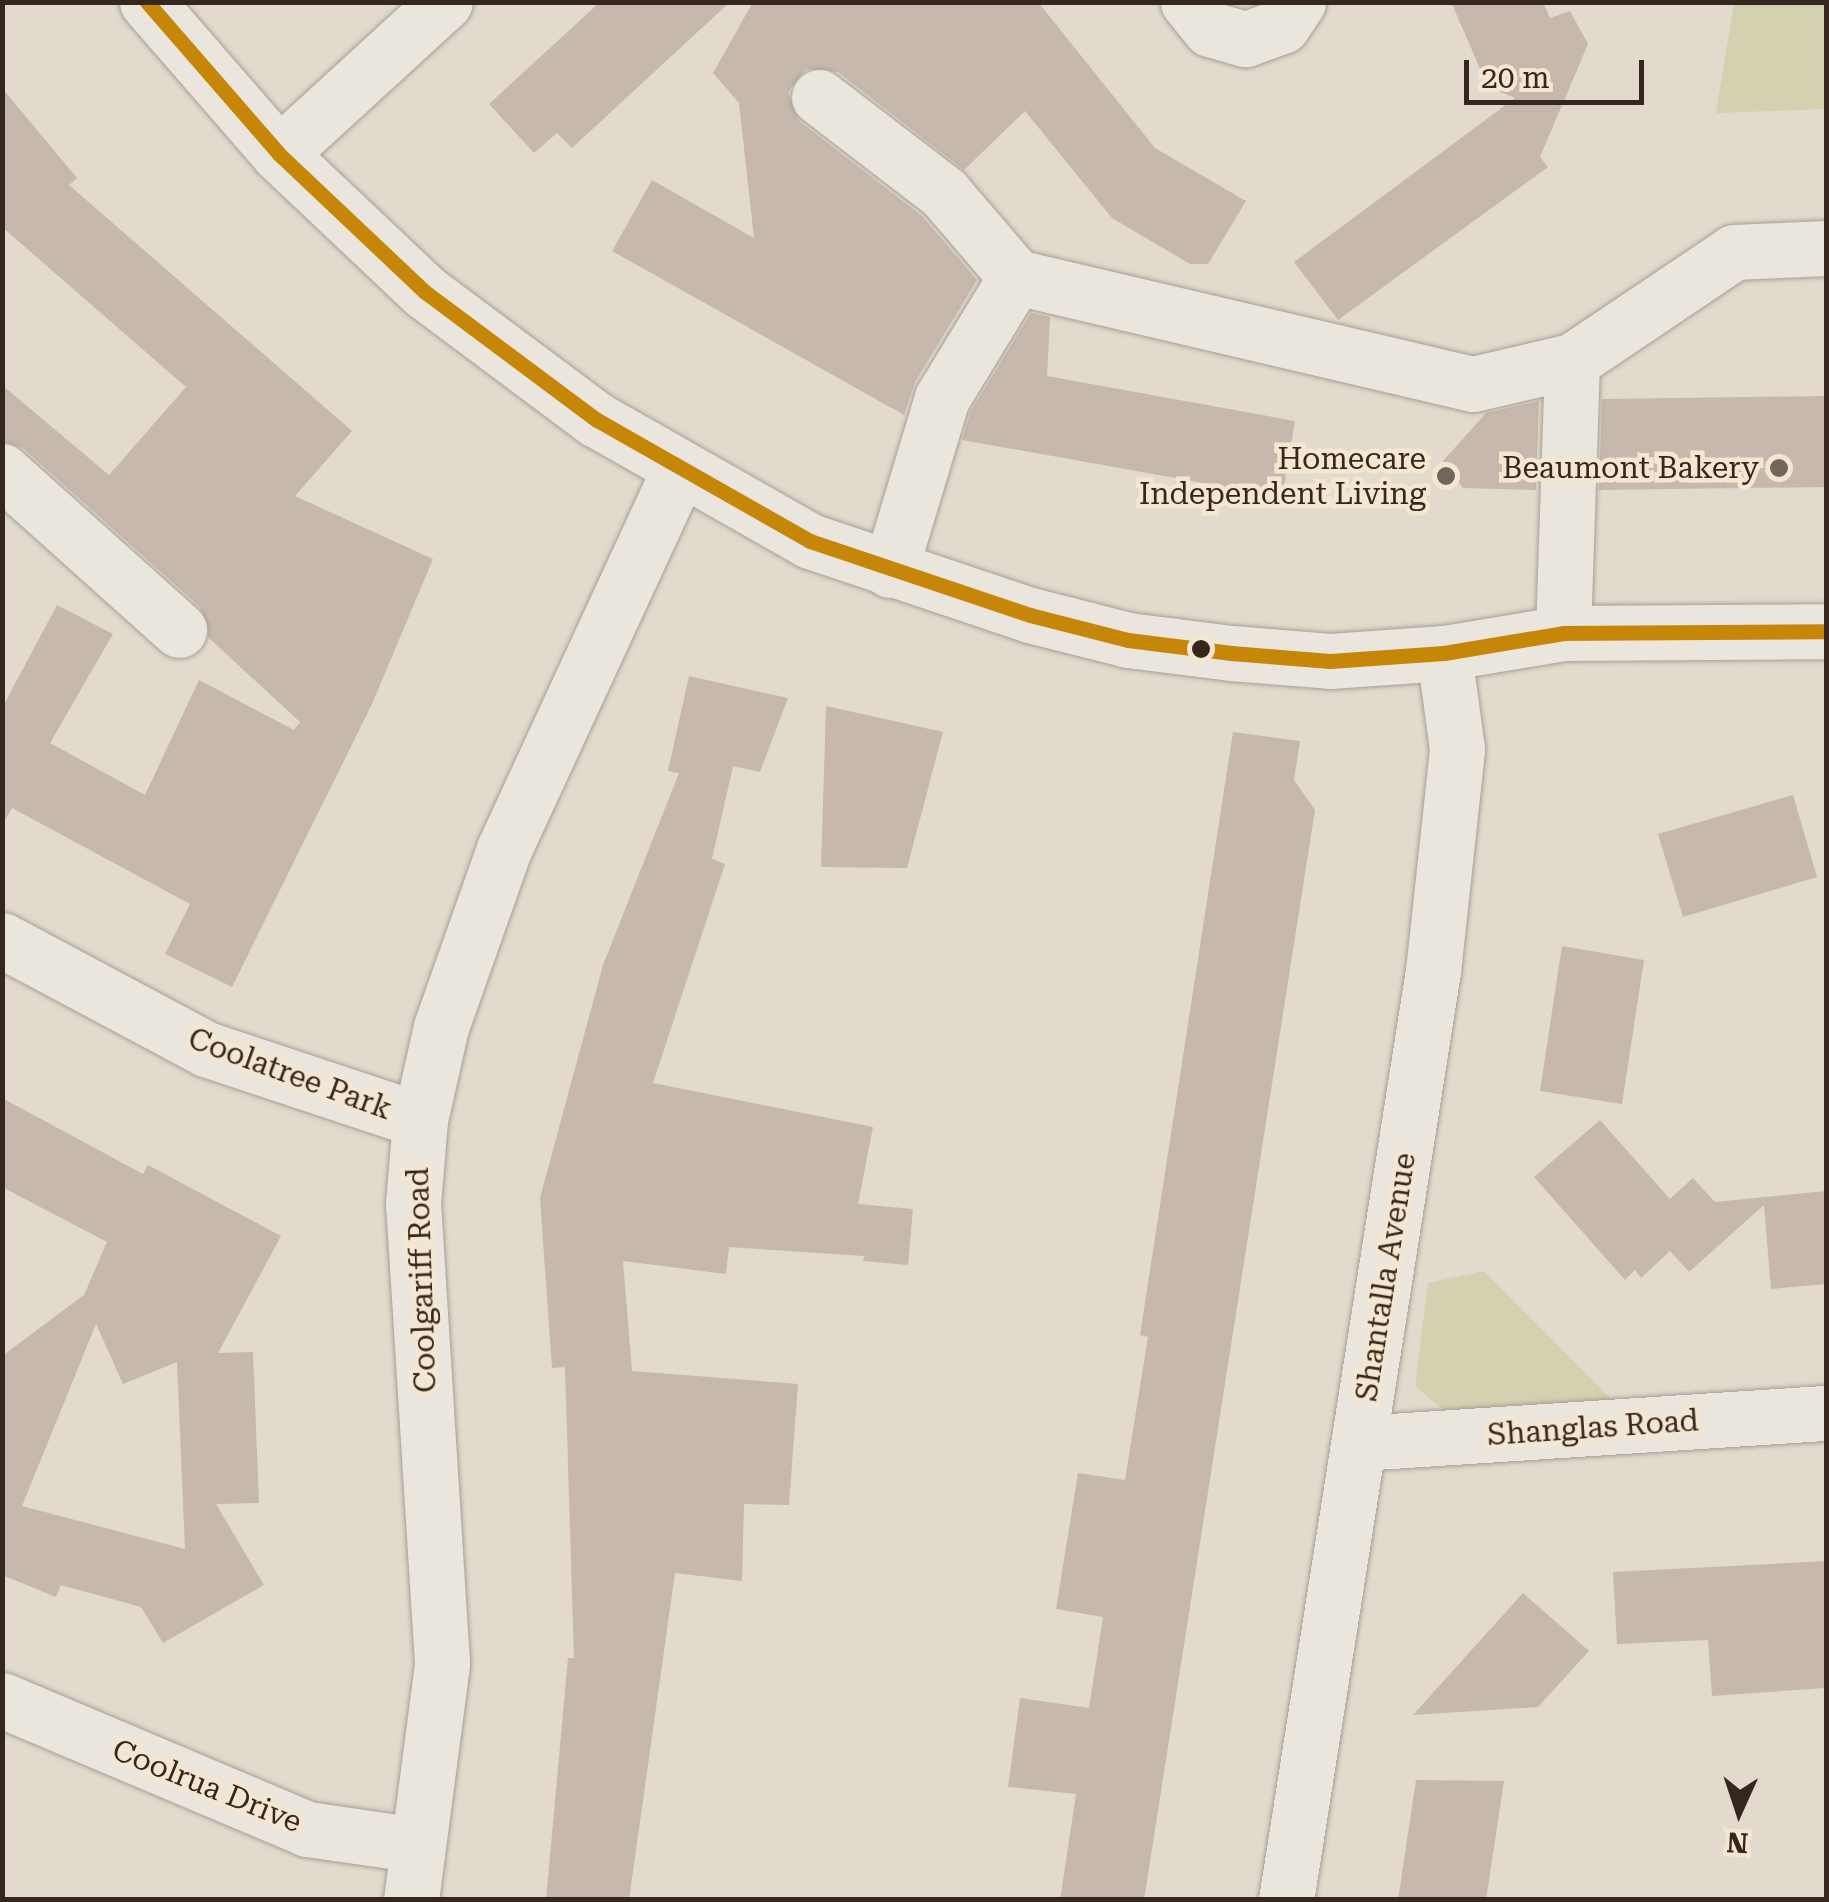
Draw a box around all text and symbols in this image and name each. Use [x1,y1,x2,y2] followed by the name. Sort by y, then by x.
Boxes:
[1469,40,1649,102] scale bar
[1481,60,1550,95] text: 20 m
[1139,441,1426,512] place label: Homecare Independent Living
[1502,450,1759,486] place label: Beaumont Bakery
[1768,457,1790,479] marker: Beaumont Bakery
[1435,465,1457,487] marker: Homecare Independent Living
[1191,639,1211,659] unlabelled marker
[183,1021,397,1127] street label: Coolatree Park
[1349,1150,1423,1404] street label: Shantalla Avenue
[400,1167,444,1393] street label: Coolgariff Road
[1486,1403,1700,1453] street label: Shanglas Road
[107,1732,307,1840] street label: Coolrua Drive
[1689,1762,1789,1862] north arrow
[1726,1825,1749,1859] text: N

